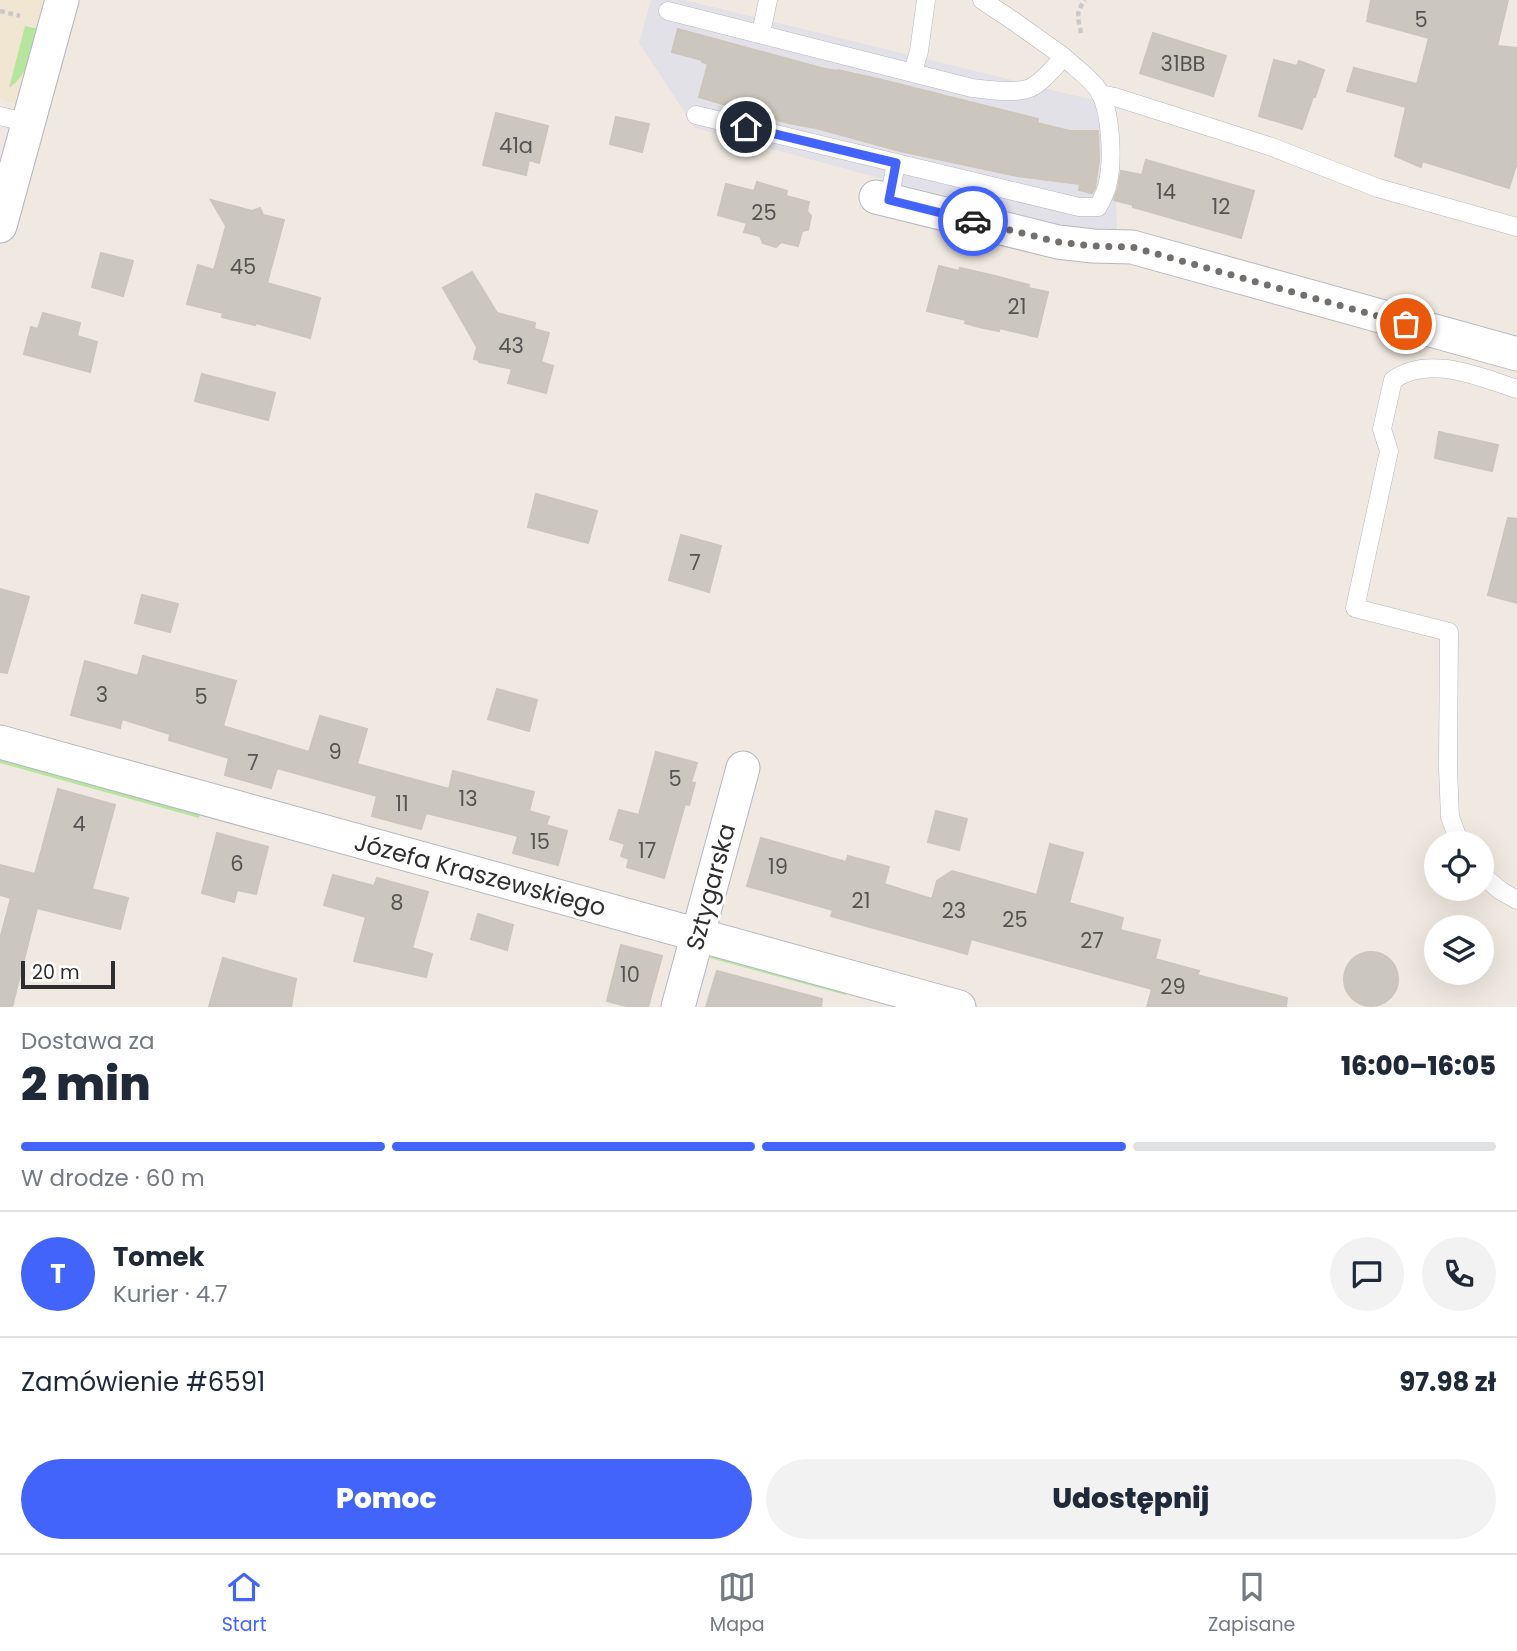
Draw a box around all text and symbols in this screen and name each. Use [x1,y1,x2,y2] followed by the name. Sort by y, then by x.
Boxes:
[1414,5,1428,34] house number: 5
[1161,49,1205,78] house number: 31BB
[716,97,776,157] pin
[727,108,765,146] icon: home
[499,131,533,160] house number: 41a
[1156,177,1176,206] house number: 14
[938,186,1008,256] courier
[1212,192,1230,221] house number: 12
[751,198,777,227] house number: 25
[954,202,992,240] icon: car
[230,252,256,281] house number: 45
[1008,292,1026,321] house number: 21
[1376,294,1436,354] pin
[1387,305,1425,343] icon: bag
[498,331,524,360] house number: 43
[689,548,701,577] house number: 7
[96,680,108,709] house number: 3
[194,682,208,711] house number: 5
[328,737,342,766] house number: 9
[247,748,259,777] house number: 7
[668,764,682,793] house number: 5
[458,784,478,813] house number: 13
[395,789,409,818] house number: 11
[72,809,86,838] house number: 4
[678,820,743,954] street label: Sztygarska
[351,825,610,924] street label: Józefa Kraszewskiego
[530,827,550,856] house number: 15
[1424,831,1494,985] map controls
[1424,831,1494,901] button: locate
[638,836,656,865] house number: 17
[230,849,244,878] house number: 6
[768,852,788,881] house number: 19
[852,886,870,915] house number: 21
[390,888,404,917] house number: 8
[942,896,966,925] house number: 23
[1002,905,1028,934] house number: 25
[1424,915,1494,985] button: layers
[1080,926,1104,955] house number: 27
[21,958,116,990] scale bar
[32,959,80,986] text: 20 m
[620,960,640,989] house number: 10
[1160,972,1186,1001] house number: 29
[21,1025,154,1057] text: Dostawa za
[1341,1048,1496,1084] text: 16:00–16:05
[21,1052,151,1116] text: 2 min
[21,1162,205,1194] text: W drodze · 60 m
[1330,1237,1404,1311] button: chat
[1422,1237,1496,1311] button: phone
[113,1239,205,1275] text: Tomek
[50,1256,66,1292] text: T
[113,1278,228,1310] text: Kurier · 4.7
[21,1364,265,1400] text: Zamówienie #6591
[1399,1364,1496,1400] text: 97.98 zł
[21,1459,752,1539] button: Pomoc
[766,1459,1496,1539] button: Udostępnij
[222,1568,267,1639] tab: Start
[710,1568,765,1639] tab: Mapa
[1208,1568,1295,1639] tab: Zapisane

